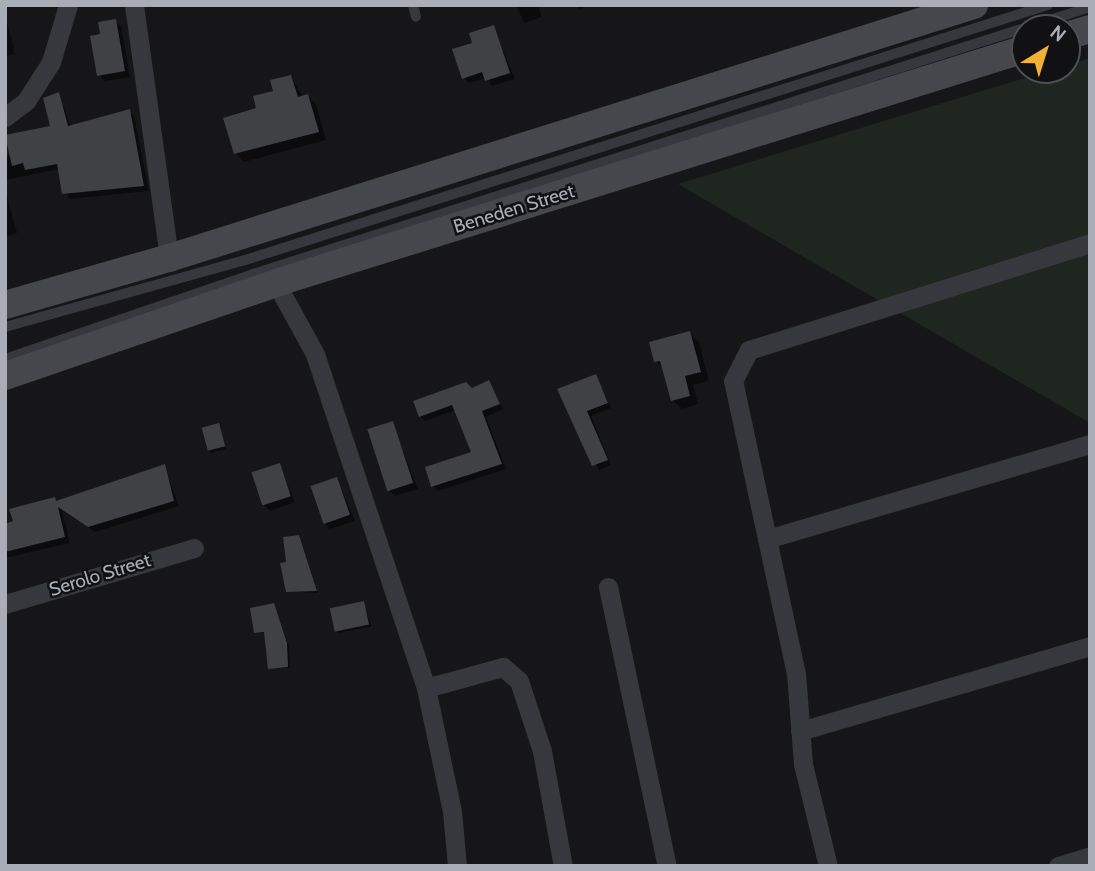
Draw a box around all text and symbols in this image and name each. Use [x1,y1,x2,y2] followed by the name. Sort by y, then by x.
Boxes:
[1011,14,1081,84] north arrow
[1046,20,1070,47] text: N
[451,180,577,238] street label: Beneden Street
[46,549,154,601] street label: Serolo Street

